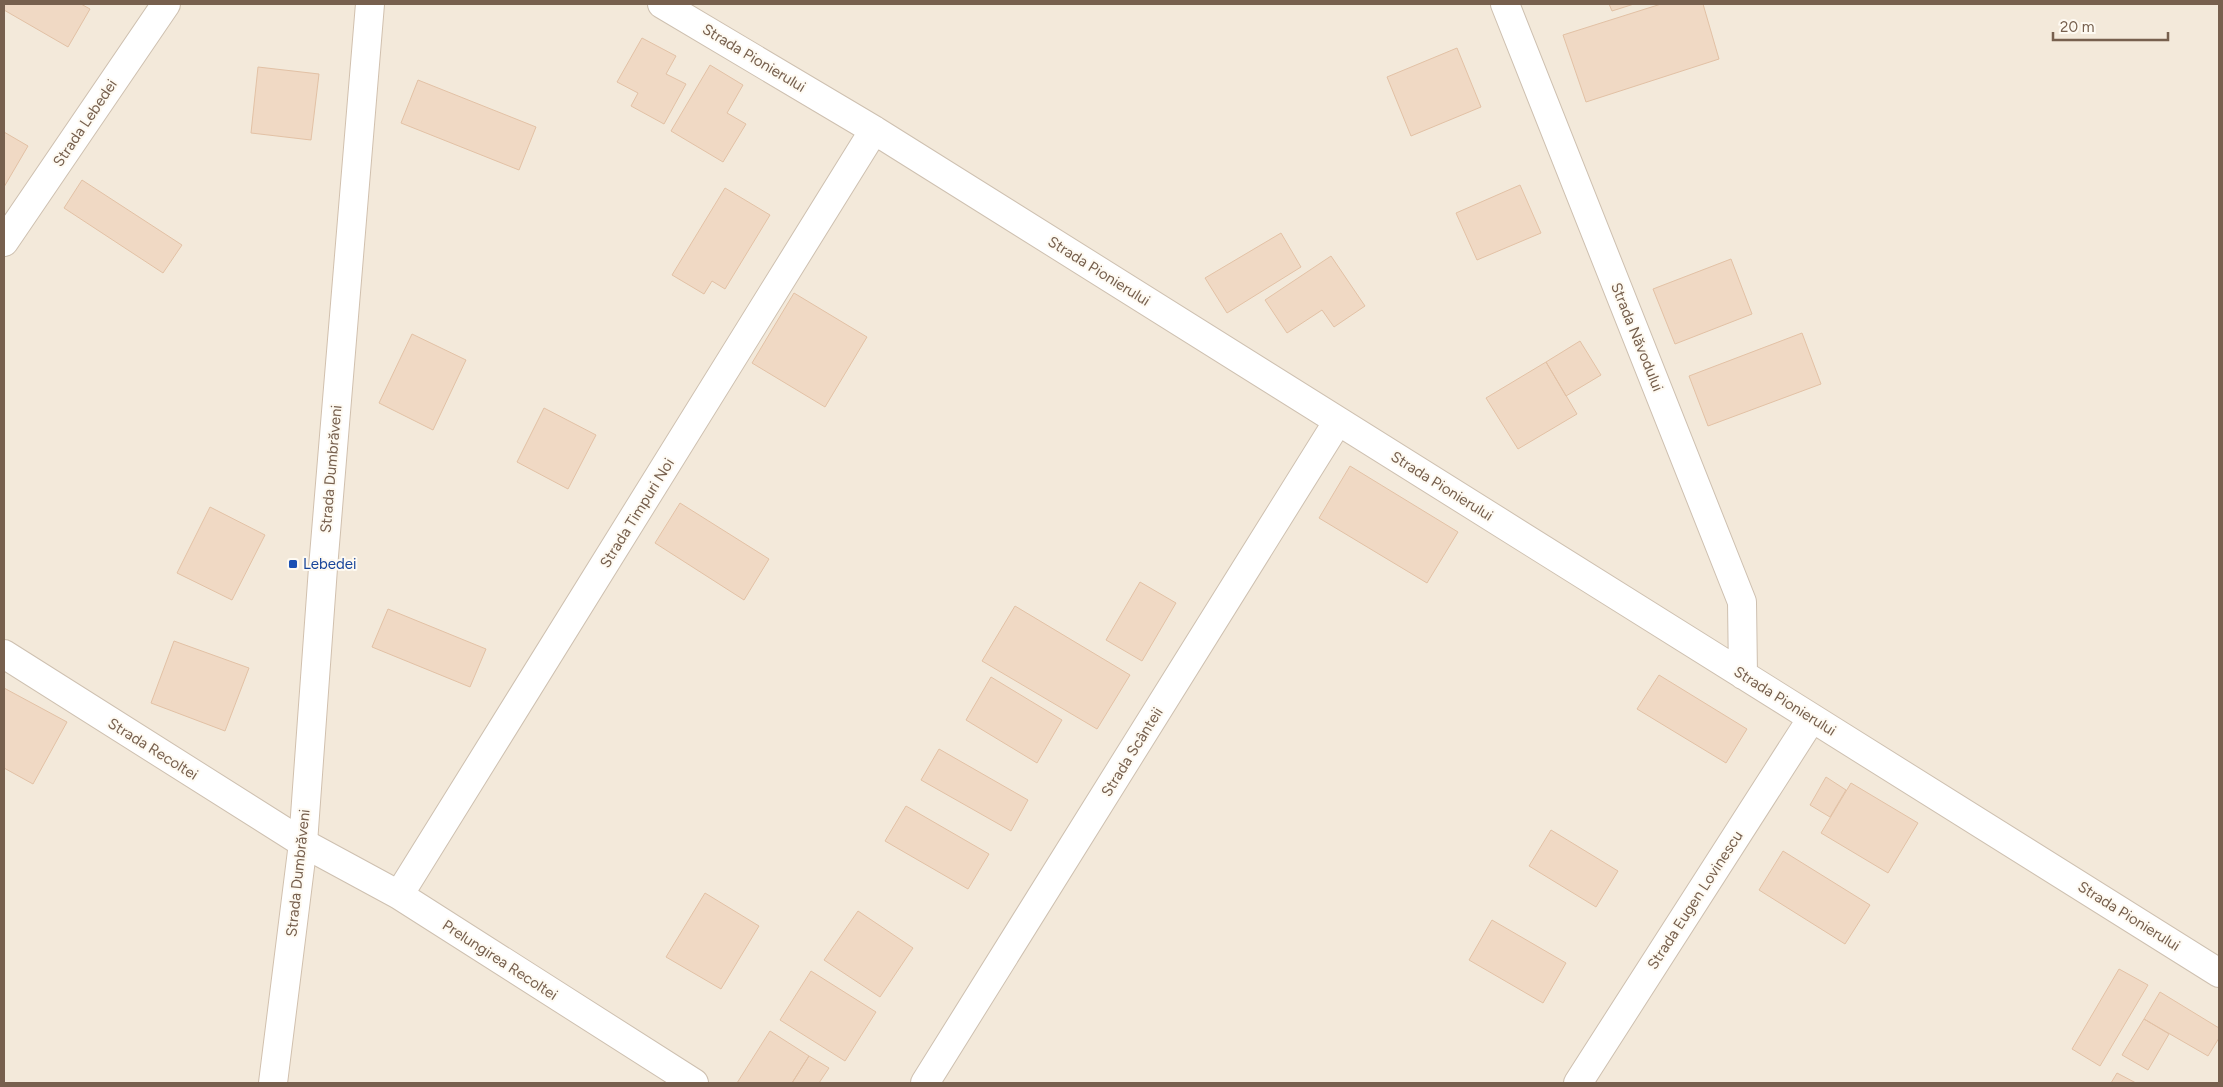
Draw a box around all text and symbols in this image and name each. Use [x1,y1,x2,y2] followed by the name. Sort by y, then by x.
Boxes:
[2053,10,2168,42] scale bar
[2060,18,2094,36] text: 20 m
[699,20,809,96] street label: Strada Pionierului
[49,76,121,170] street label: Strada Lebedei
[1045,232,1153,310] street label: Strada Pionierului
[1607,280,1667,394] street label: Strada Năvodului
[316,404,346,534] street label: Strada Dumbrăveni
[1388,447,1496,525] street label: Strada Pionierului
[596,455,678,571] street label: Strada Timpuri Noi
[303,555,356,573] place label: Lebedei
[287,558,299,570] marker: Lebedei
[1731,662,1839,740] street label: Strada Pionierului
[1097,704,1167,800] street label: Strada Scânteii
[105,714,201,784] street label: Strada Recoltei
[282,808,314,938] street label: Strada Dumbrăveni
[1643,827,1747,973] street label: Strada Eugen Lovinescu
[2075,877,2183,955] street label: Strada Pionierului
[439,916,561,1004] street label: Prelungirea Recoltei

